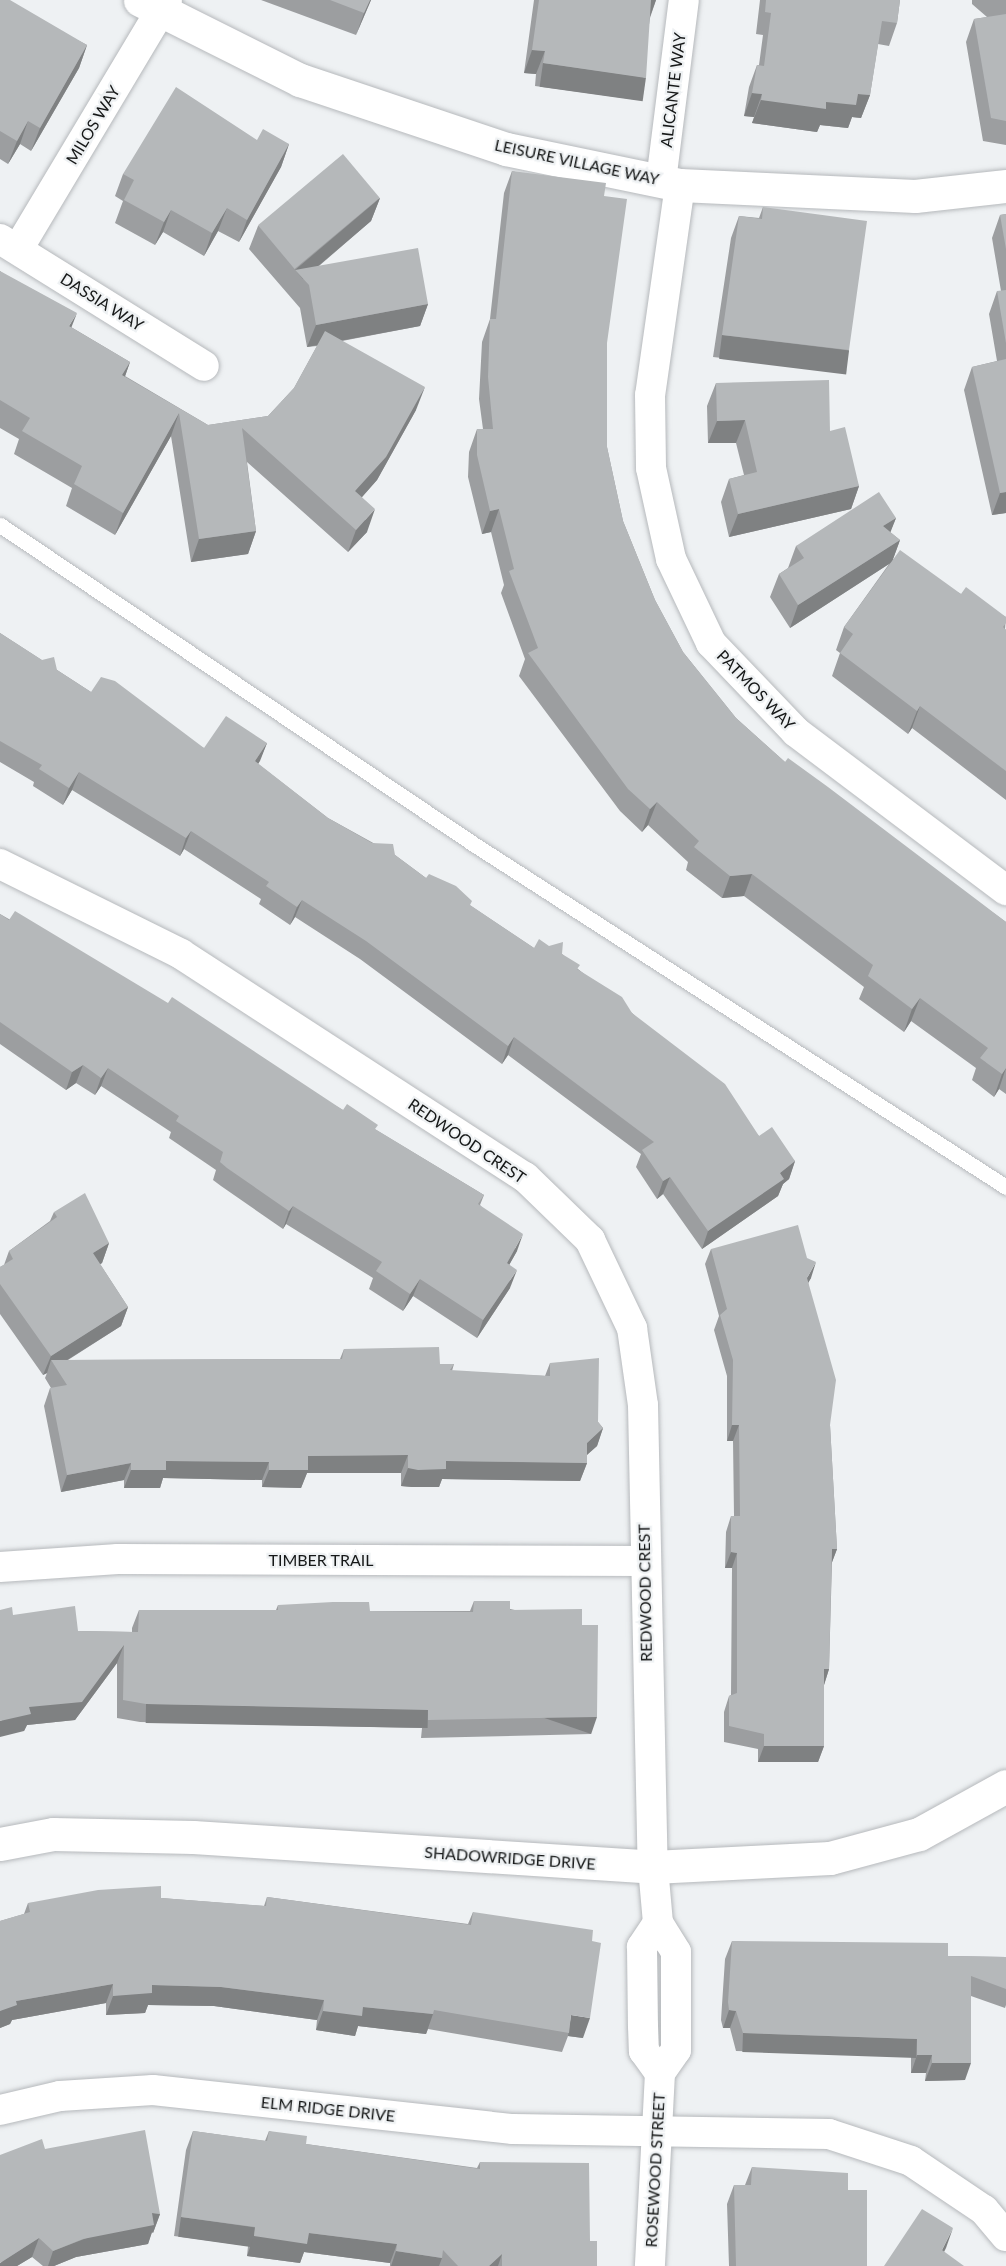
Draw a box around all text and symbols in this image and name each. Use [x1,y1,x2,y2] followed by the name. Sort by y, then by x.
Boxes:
[656,31,690,149] street label: ALICANTE WAY
[62,82,124,168] street label: MILOS WAY
[493,135,661,189] street label: LEISURE VILLAGE WAY
[57,269,147,335] street label: DASSIA WAY
[713,646,799,734] street label: PATMOS WAY
[405,1095,529,1187] street label: REDWOOD CREST
[634,1524,656,1662] street label: REDWOOD CREST
[268,1550,374,1570] street label: TIMBER TRAIL
[424,1842,596,1874] street label: SHADOWRIDGE DRIVE
[260,2092,396,2126] street label: ELM RIDGE DRIVE
[641,2092,669,2248] street label: ROSEWOOD STREET

